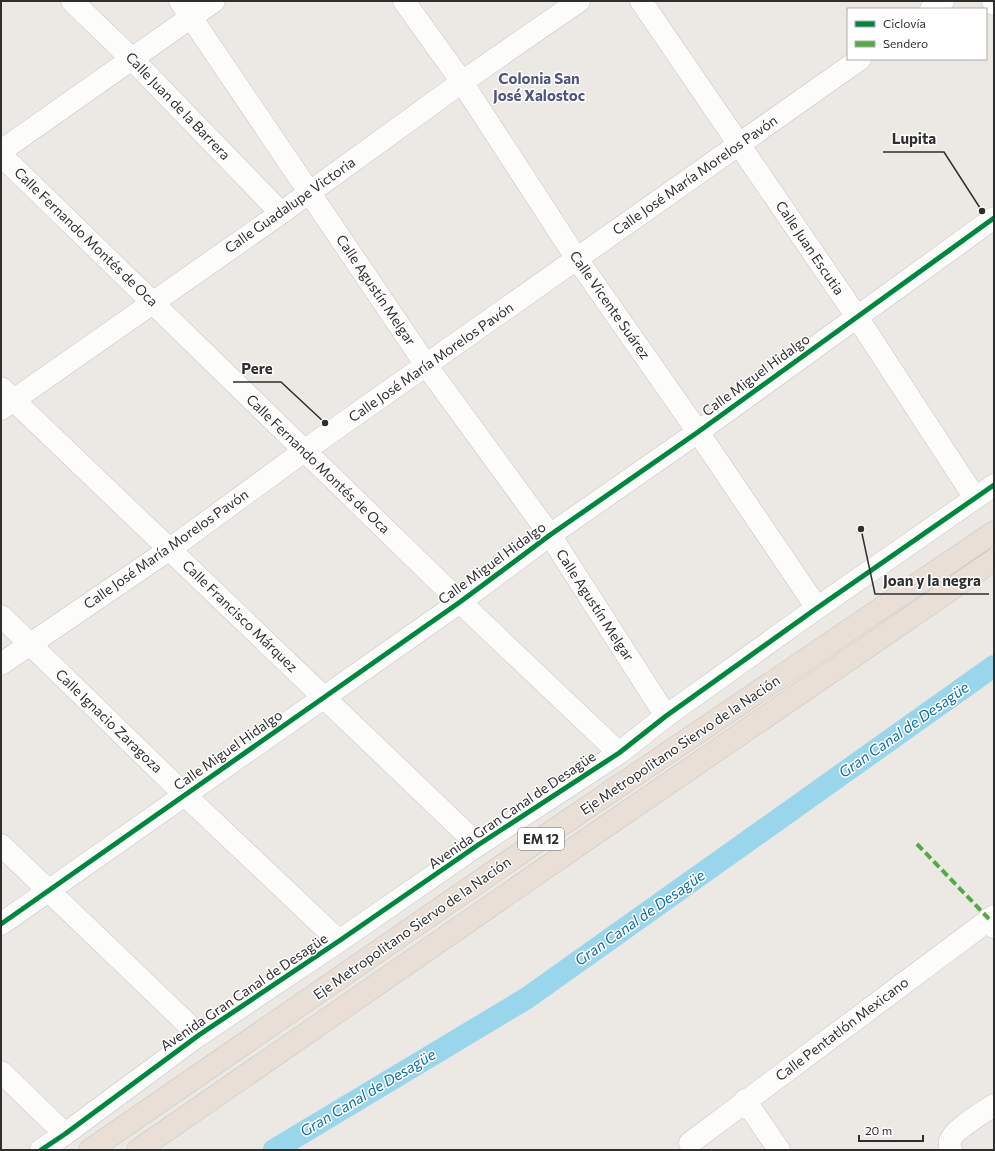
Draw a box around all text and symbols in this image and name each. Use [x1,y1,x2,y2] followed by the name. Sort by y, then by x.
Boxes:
[847,8,987,60] legend
[883,16,926,30] text: Ciclovía
[883,36,928,50] text: Sendero
[123,48,234,163] street label: Calle Juan de la Barrera
[493,69,585,104] district label: Colonia San José Xalostoc
[609,111,780,238] street label: Calle José María Morelos Pavón
[883,125,944,152] callout: Lupita
[892,129,936,147] text: Lupita
[221,153,358,256] street label: Calle Guadalupe Victoria
[11,164,162,310] street label: Calle Fernando Montés de Oca
[773,197,848,298] street label: Calle Juan Escutia
[333,231,420,349] street label: Calle Agustín Melgar
[567,247,654,362] street label: Calle Vicente Suárez
[345,298,516,425] street label: Calle José María Morelos Pavón
[699,330,813,419] street label: Calle Miguel Hidalgo
[233,355,281,382] callout: Pere
[241,359,273,377] text: Pere
[243,391,394,537] street label: Calle Fernando Montés de Oca
[80,485,251,612] street label: Calle José María Morelos Pavón
[435,518,549,607] street label: Calle Miguel Hidalgo
[553,546,638,664] street label: Calle Agustín Melgar
[179,556,302,675] street label: Calle Francisco Márquez
[875,567,989,594] callout: Joan y la negra
[883,571,981,589] text: Joan y la negra
[52,665,166,776] street label: Calle Ignacio Zaragoza
[577,671,783,818] street label: Eje Metropolitano Siervo de la Nación
[835,677,972,781] water label: Gran Canal de Desagüe
[170,706,285,794] street label: Calle Miguel Hidalgo
[425,747,598,872] street label: Avenida Gran Canal de Desagüe
[518,828,564,850] road number: EM 12
[310,853,514,1003] street label: Eje Metropolitano Siervo de la Nación
[571,865,708,969] water label: Gran Canal de Desagüe
[157,929,330,1054] street label: Avenida Gran Canal de Desagüe
[772,973,911,1084] street label: Calle Pentatlón Mexicano
[296,1044,439,1140] water label: Gran Canal de Desagüe
[859,1117,923,1143] scale bar
[865,1123,892,1137] text: 20 m

